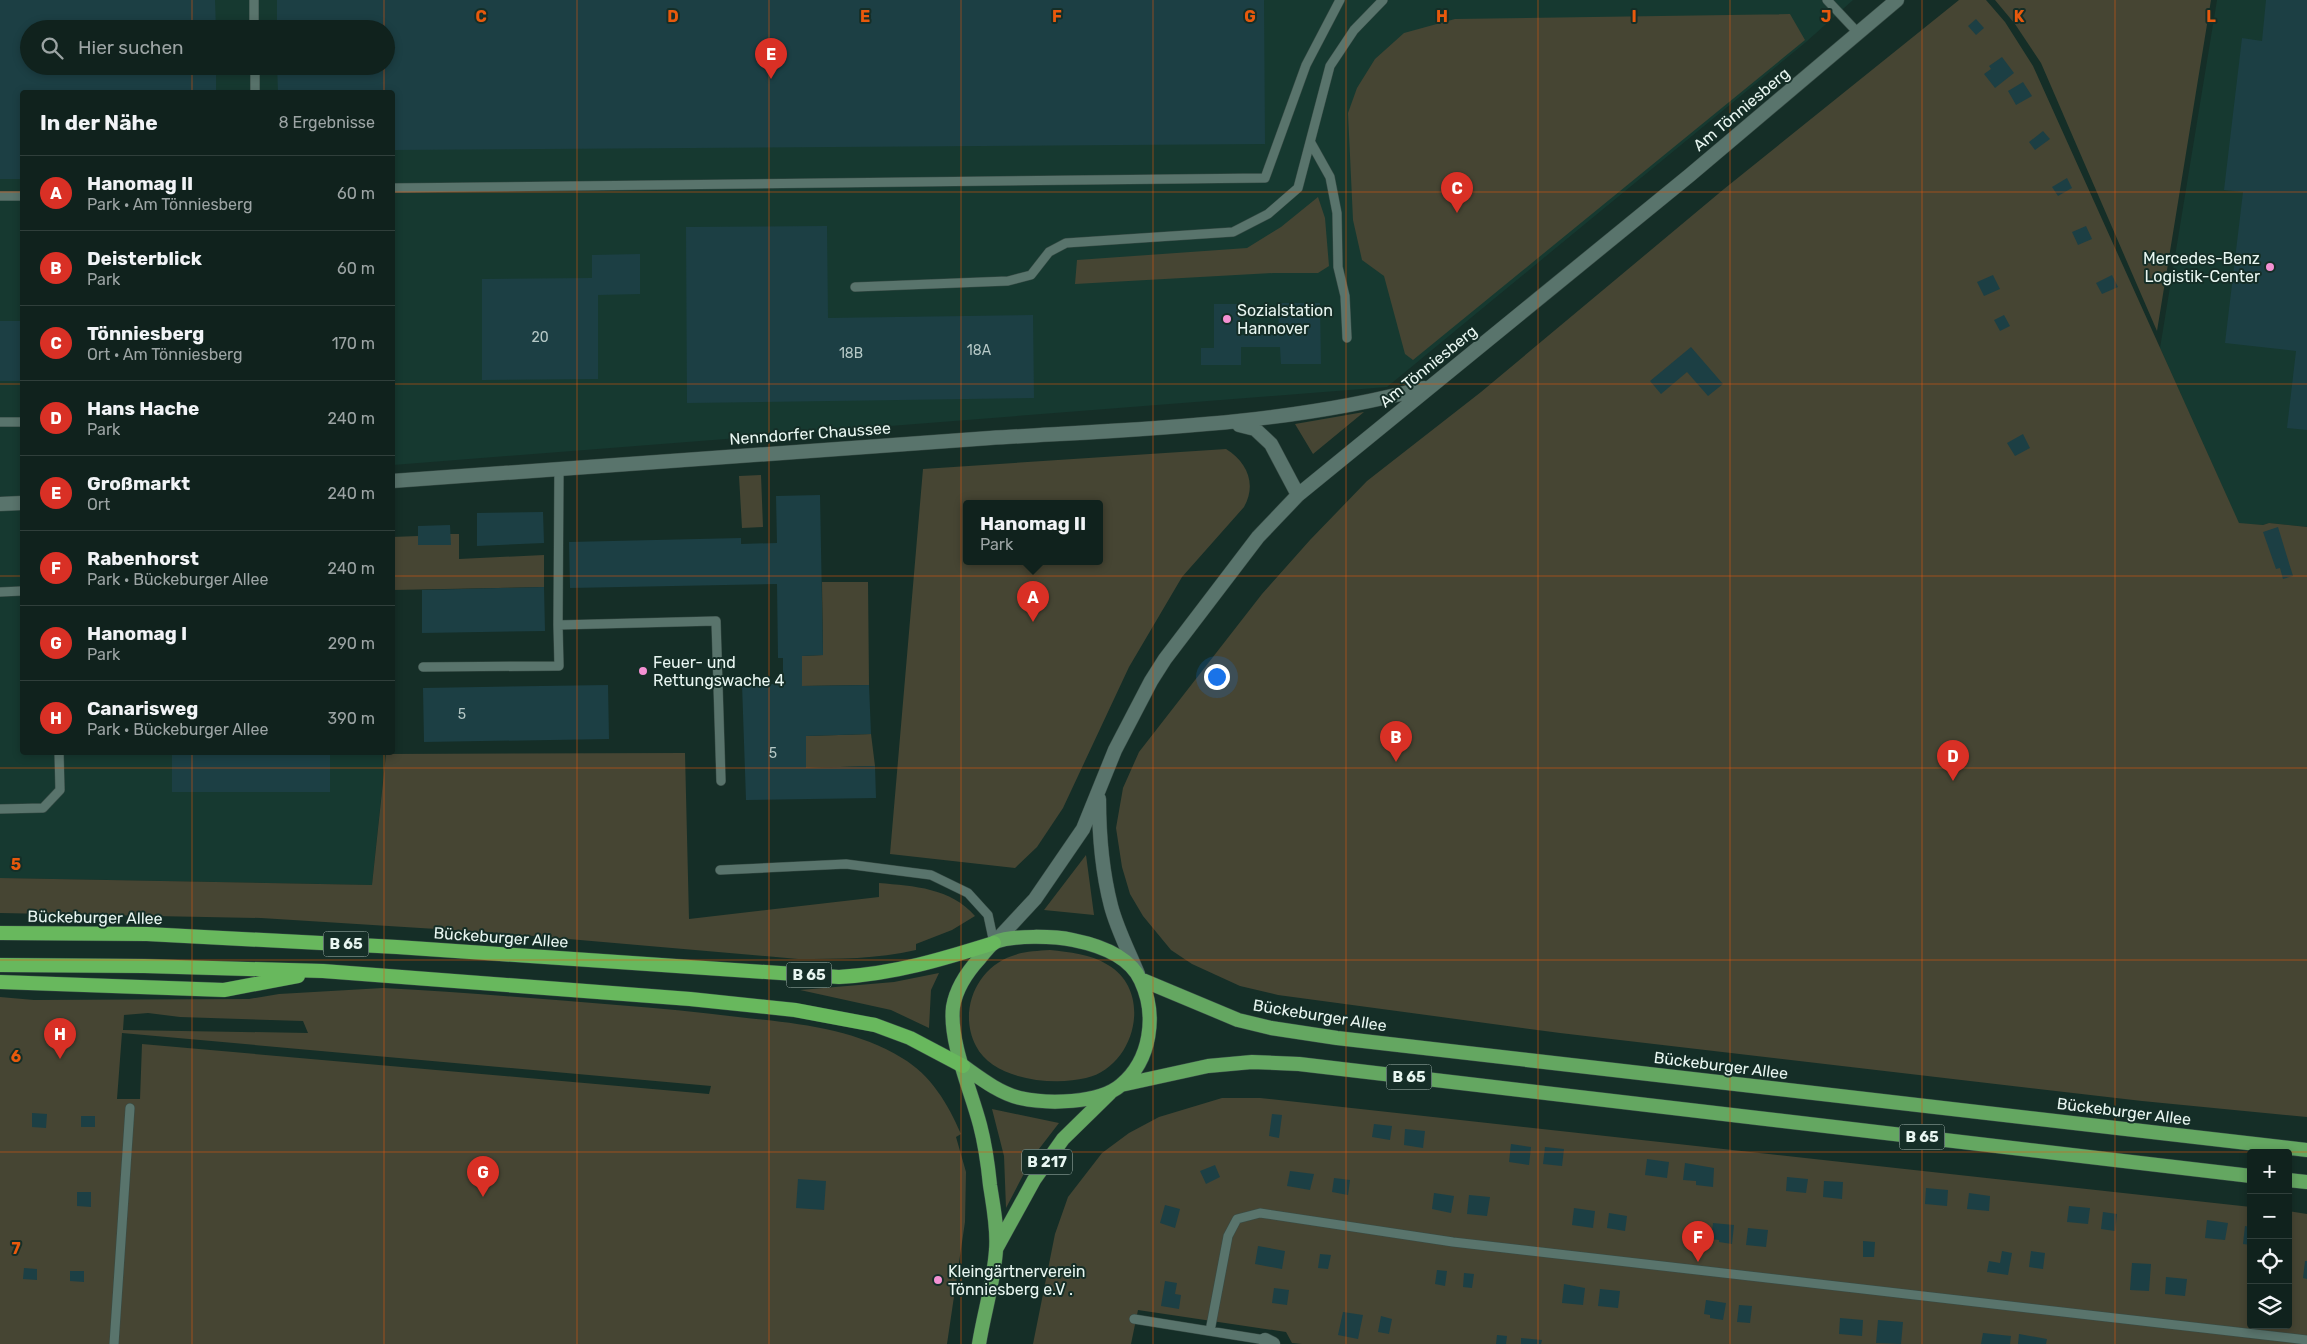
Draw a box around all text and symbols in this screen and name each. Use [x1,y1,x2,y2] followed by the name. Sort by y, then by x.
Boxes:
[475,7,487,26] text: C
[667,7,679,26] text: D
[860,7,870,26] text: E
[1052,7,1062,26] text: F
[1244,7,1256,26] text: G
[1436,7,1448,26] text: H
[1631,7,1637,26] text: I
[1821,7,1831,26] text: J
[2014,7,2025,26] text: K
[2206,7,2216,26] text: L
[20,20,395,75] search box
[38,34,66,62] icon: search
[78,36,184,59] text: Hier suchen
[755,38,787,79] pin: E
[1689,64,1793,155] street label: Am Tönniesberg
[40,110,158,135] text: In der Nähe
[278,113,375,132] text: 8 Ergebnisse
[87,172,193,195] text: Hanomag II
[1441,172,1473,213] pin: C
[50,184,62,203] text: A
[337,184,375,203] text: 60 m
[87,195,253,214] text: Park · Am Tönniesberg
[87,247,202,270] text: Deisterblick
[2143,249,2260,286] place label: Mercedes-Benz Logistik-Center
[50,259,62,278] text: B
[337,259,375,278] text: 60 m
[2264,261,2276,273] marker: Mercedes-Benz Logistik-Center
[87,270,120,289] text: Park
[1237,301,1333,338] place label: Sozialstation Hannover
[1221,313,1233,325] marker: Sozialstation Hannover
[1376,321,1481,411] street label: Am Tönniesberg
[87,322,204,345] text: Tönniesberg
[531,329,549,346] house number: 20
[50,334,62,353] text: C
[332,334,375,353] text: 170 m
[967,342,992,359] house number: 18A
[87,345,243,364] text: Ort · Am Tönniesberg
[839,345,863,362] house number: 18B
[87,397,199,420] text: Hans Hache
[50,409,62,428] text: D
[328,409,375,428] text: 240 m
[729,418,892,449] street label: Nenndorfer Chaussee
[87,420,120,439] text: Park
[87,472,190,495] text: Großmarkt
[51,484,61,503] text: E
[328,484,375,503] text: 240 m
[87,495,110,514] text: Ort
[963,500,1103,565] popup
[980,512,1086,535] text: Hanomag II
[980,535,1013,554] text: Park
[87,547,199,570] text: Rabenhorst
[51,559,61,578] text: F
[328,559,375,578] text: 240 m
[87,570,268,589] text: Park · Bückeburger Allee
[1017,581,1049,622] pin: A
[87,622,187,645] text: Hanomag I
[50,634,62,653] text: G
[328,634,375,653] text: 290 m
[87,645,120,664] text: Park
[653,653,784,690] place label: Feuer- und Rettungswache 4
[1204,664,1230,690] your location
[637,665,649,677] marker: Feuer- und Rettungswache 4
[87,697,198,720] text: Canarisweg
[458,706,466,723] house number: 5
[50,709,62,728] text: H
[328,709,375,728] text: 390 m
[87,720,268,739] text: Park · Bückeburger Allee
[1380,721,1412,762] pin: B
[1937,740,1969,781] pin: D
[769,745,777,762] house number: 5
[11,855,21,874] text: 5
[27,907,163,928] street label: Bückeburger Allee
[433,923,569,952] street label: Bückeburger Allee
[324,932,368,956] road number: B 65
[786,962,832,988] road number: B 65
[1252,996,1388,1035] street label: Bückeburger Allee
[44,1018,76,1059] pin: H
[11,1047,21,1066] text: 6
[1653,1048,1789,1083] street label: Bückeburger Allee
[1386,1064,1432,1090] road number: B 65
[2056,1094,2192,1129] street label: Bückeburger Allee
[1900,1124,1944,1150] road number: B 65
[2247,1149,2292,1329] map controls
[2247,1149,2292,1194] button: +
[1022,1150,1072,1174] road number: B 217
[467,1156,499,1197] pin: G
[2247,1194,2292,1239] button: −
[1682,1221,1714,1262] pin: F
[11,1239,21,1258] text: 7
[2247,1239,2292,1284] button: locate
[948,1262,1085,1299] place label: Kleingärtnerverein Tönniesberg e.V .
[932,1274,944,1286] marker: Kleingärtnerverein Tönniesberg e.V .
[2247,1284,2292,1329] button: layers

